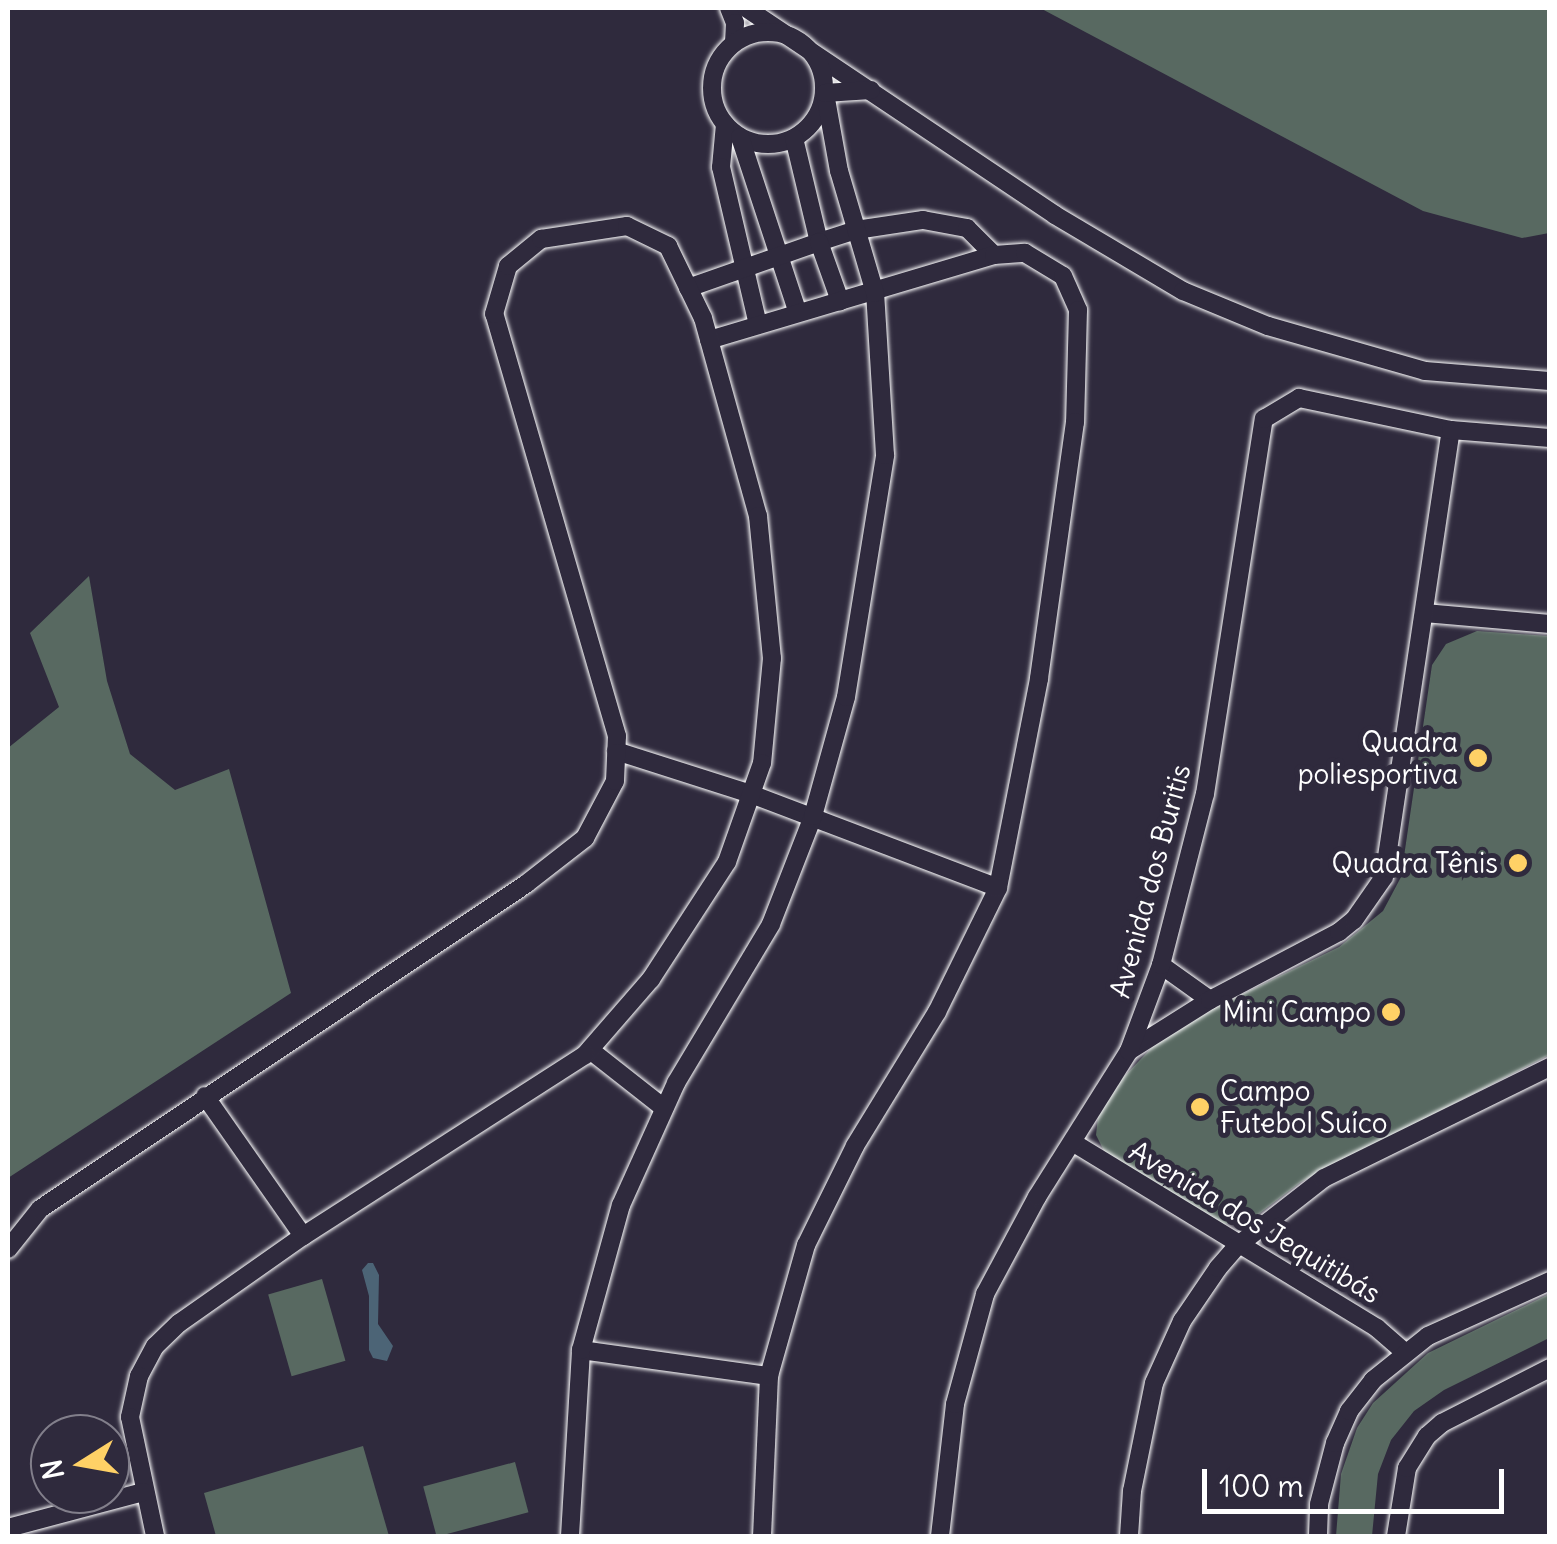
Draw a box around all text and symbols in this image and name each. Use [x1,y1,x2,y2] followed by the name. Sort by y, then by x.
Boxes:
[1298,725,1458,791] place label: Quadra poliesportiva
[1467,747,1489,769] marker: Quadra poliesportiva
[1103,760,1197,1002] street label: Avenida dos Buritis
[1332,846,1498,880] place label: Quadra Tênis
[1507,852,1529,874] marker: Quadra Tênis
[1223,995,1371,1029] place label: Mini Campo
[1380,1001,1402,1023] marker: Mini Campo
[1220,1074,1387,1140] place label: Campo Futebol Suíco
[1189,1096,1211,1118] marker: Campo Futebol Suíco
[1123,1134,1387,1310] street label: Avenida dos Jequitibás
[30,1414,130,1514] north arrow
[1207,1449,1510,1511] scale bar
[33,1456,72,1482] text: N
[1219,1467,1304,1505] text: 100 m

